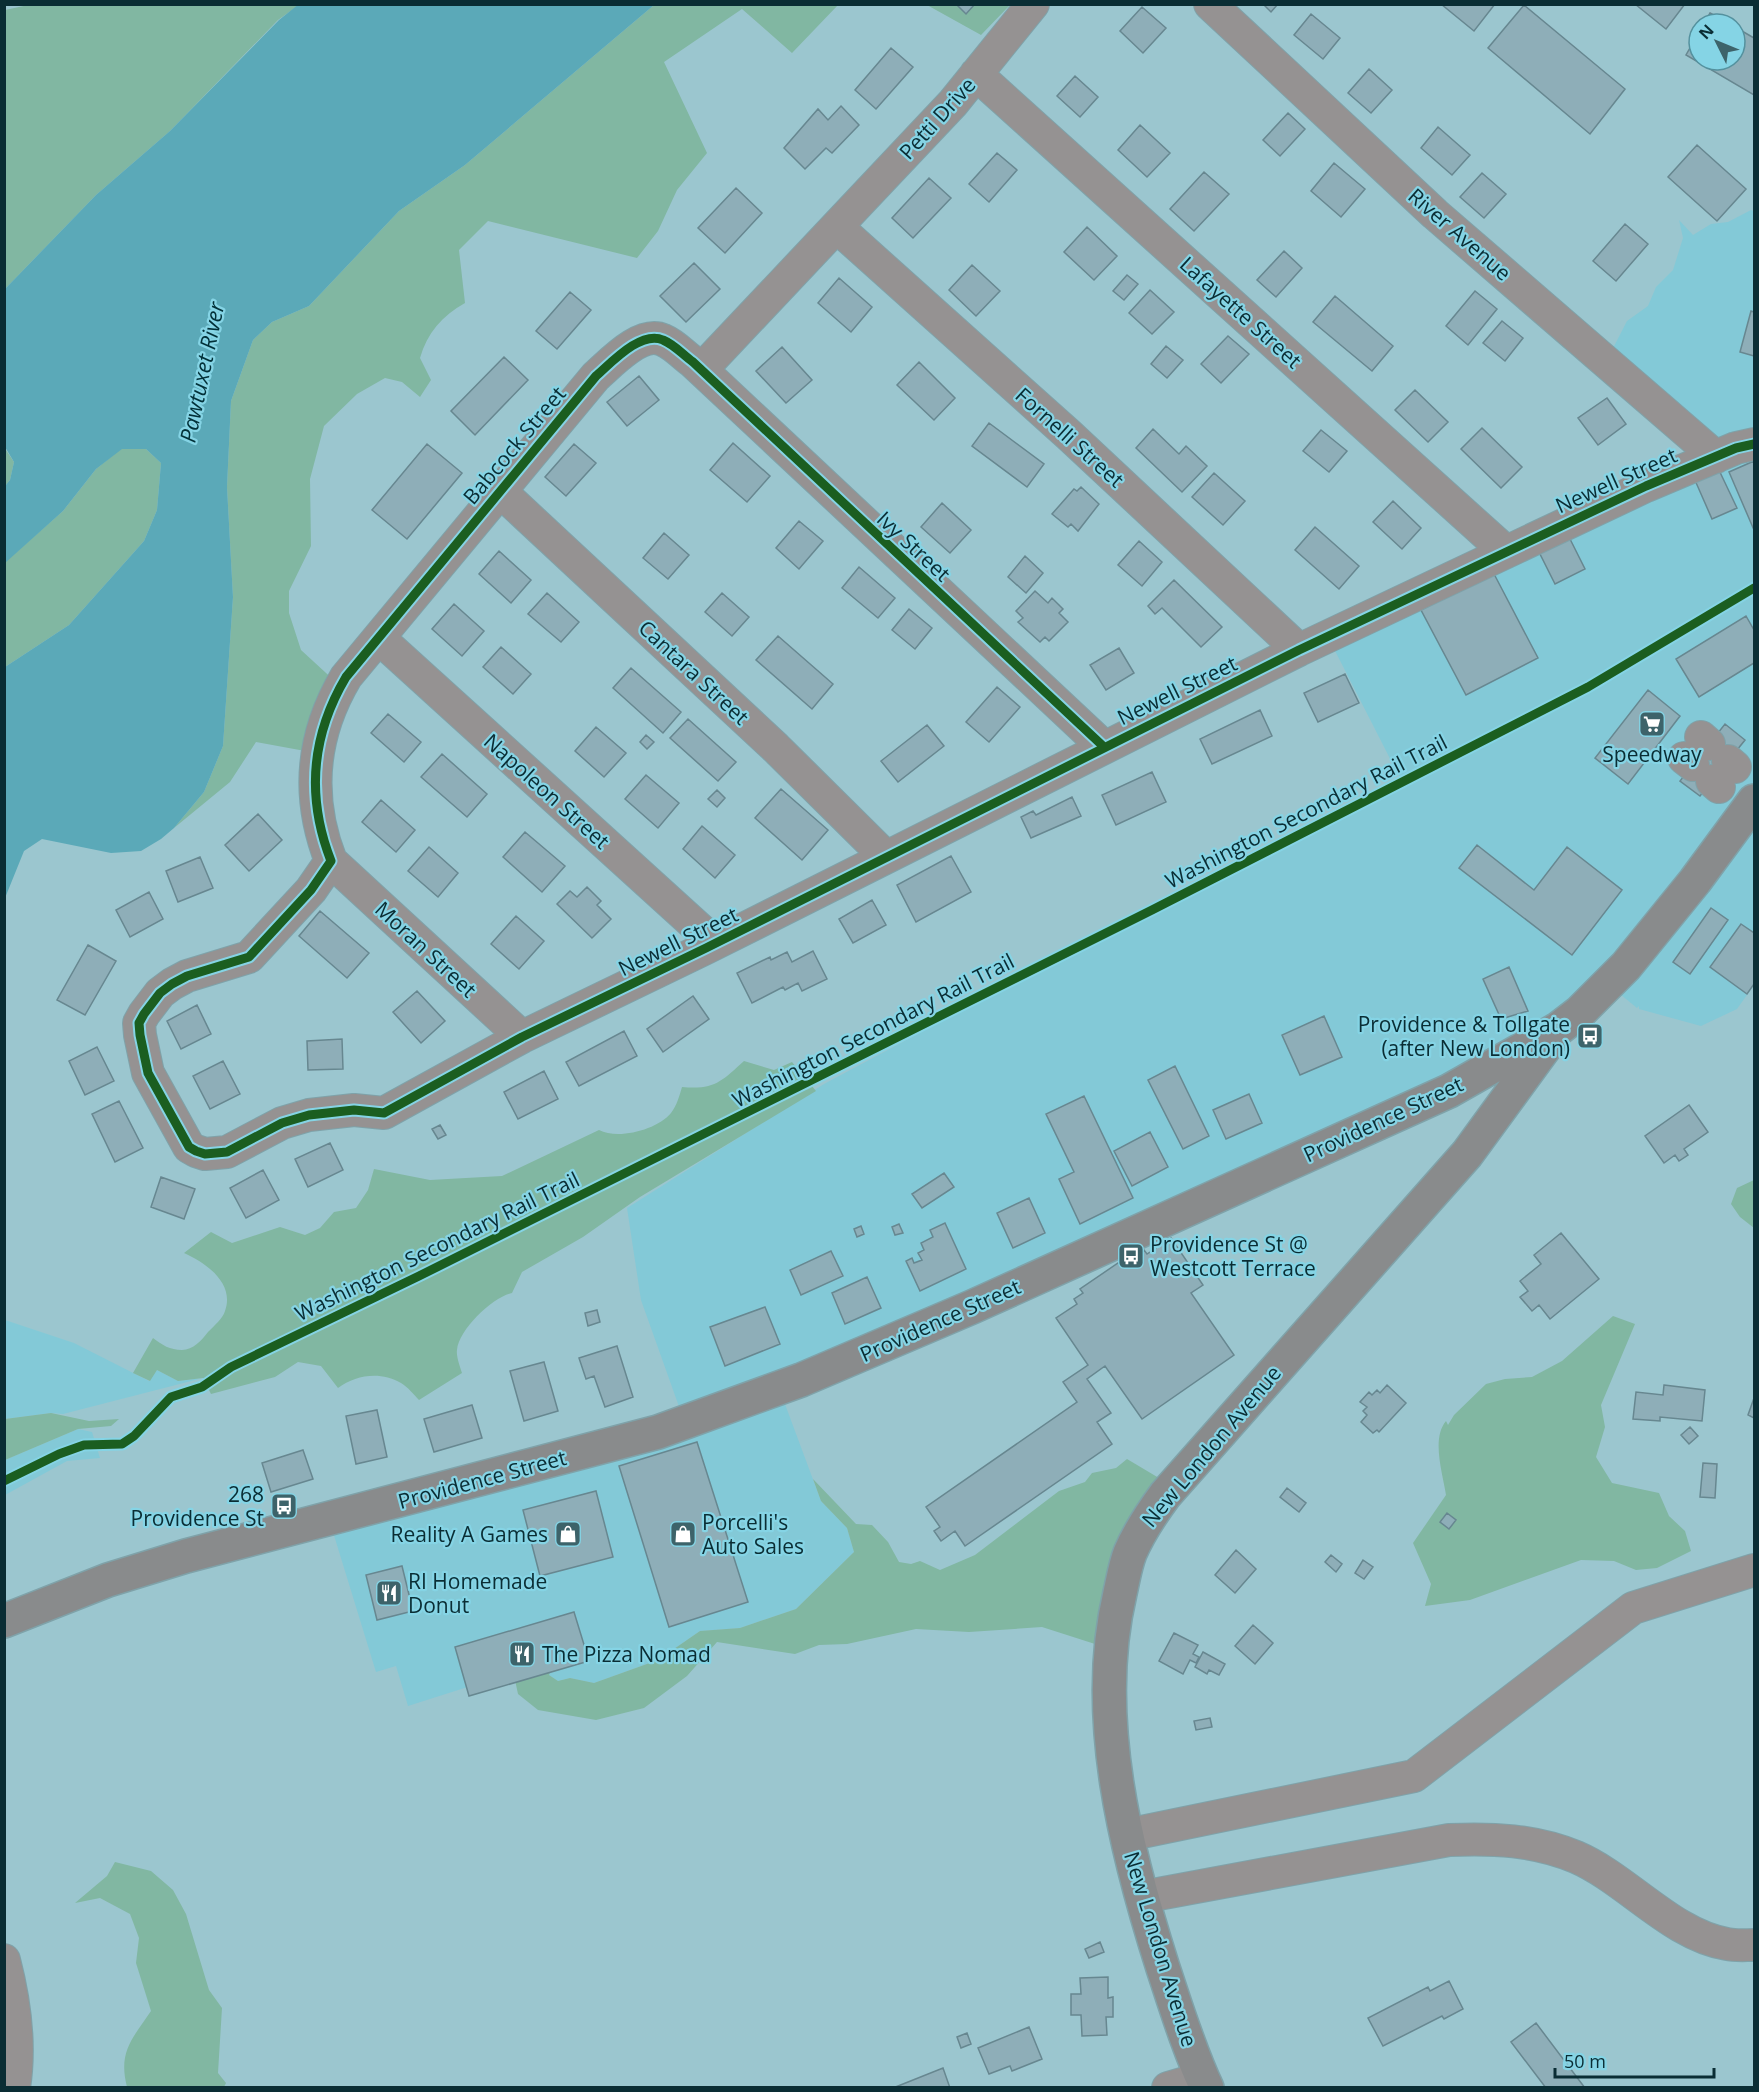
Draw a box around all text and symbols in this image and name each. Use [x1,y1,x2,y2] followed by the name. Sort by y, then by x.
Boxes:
[1687,12,1747,72] north arrow
[1694,20,1719,44] text: N
[893,71,981,165] street label: Petti Drive
[1403,182,1517,286] street label: River Avenue
[1174,250,1308,374] street label: Lafayette Street
[171,298,231,445] water label: Pawtuxet River
[456,380,572,510] street label: Babcock Street
[1010,381,1130,493] street label: Fornelli Street
[1551,441,1681,519] street label: Newell Street
[871,505,957,587] street label: Ivy Street
[633,614,755,730] street label: Cantara Street
[1112,649,1242,731] street label: Newell Street
[1637,709,1667,739] supermarket icon: Speedway
[478,727,616,855] street label: Napoleon Street
[1160,727,1452,895] street label: Washington Secondary Rail Trail
[1602,740,1702,768] place label: Speedway
[369,895,483,1003] street label: Moran Street
[613,900,743,982] street label: Newell Street
[727,946,1019,1114] street label: Washington Secondary Rail Trail
[1358,1010,1570,1062] place label: Providence & Tollgate (after New London)
[1575,1021,1605,1051] bus stop icon: Providence & Tollgate (after New London)
[1299,1070,1467,1168] street label: Providence Street
[290,1165,584,1327] street label: Washington Secondary Rail Trail
[1150,1230,1316,1282] place label: Providence St @ Westcott Terrace
[1116,1241,1146,1271] bus stop icon: Providence St @ Westcott Terrace
[855,1272,1025,1368] street label: Providence Street
[1135,1359,1287,1533] street label: New London Avenue
[395,1443,569,1515] street label: Providence Street
[131,1480,264,1532] place label: 268 Providence St
[269,1491,299,1521] bus stop icon: 268 Providence St
[702,1508,804,1560] place label: Porcelli's Auto Sales
[553,1519,583,1549] shop icon: Reality A Games
[668,1519,698,1549] shop icon: Porcelli's Auto Sales
[391,1520,548,1548] place label: Reality A Games
[408,1567,547,1619] place label: RI Homemade Donut
[374,1578,404,1608] restaurant icon: RI Homemade Donut
[507,1639,537,1669] restaurant icon: The Pizza Nomad
[542,1640,711,1668] place label: The Pizza Nomad
[1118,1848,1204,2050] street label: New London Avenue
[1555,2041,1714,2079] scale bar
[1564,2049,1606,2073] text: 50 m

